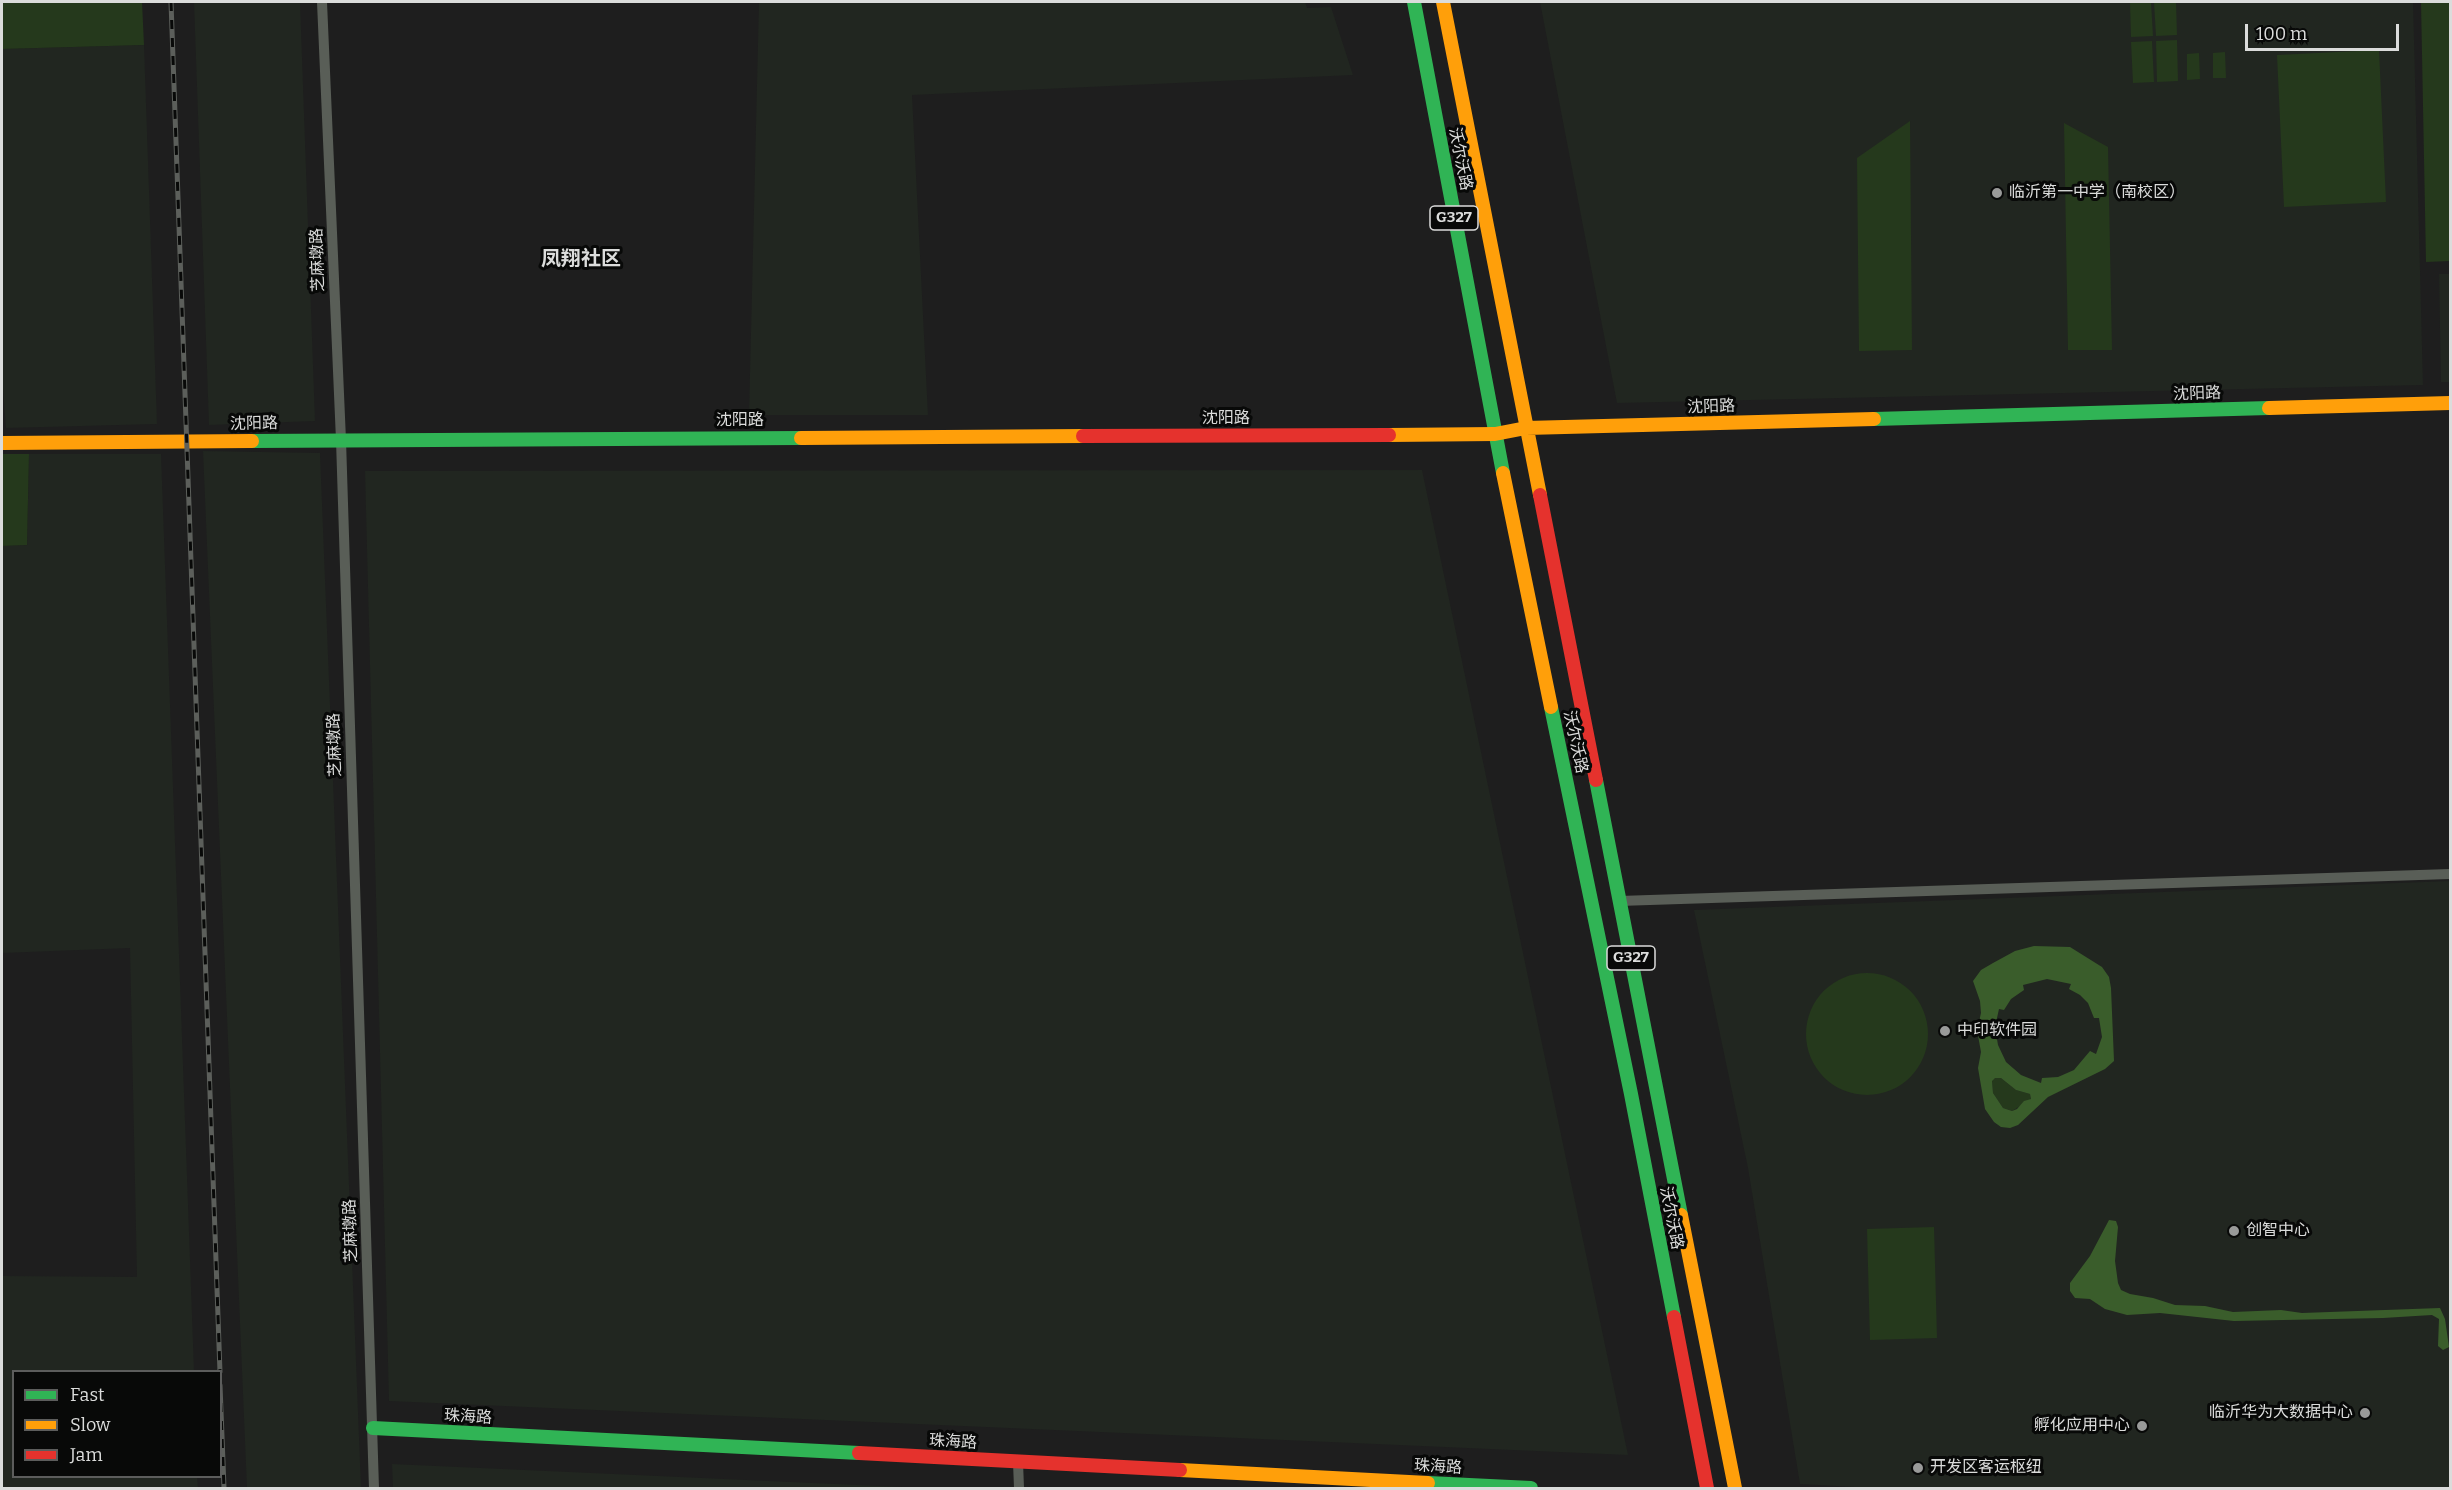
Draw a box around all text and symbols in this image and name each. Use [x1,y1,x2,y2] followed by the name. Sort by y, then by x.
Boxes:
[2248,12,2402,50] scale bar
[2256,23,2307,45] text: 100 m
[1444,126,1476,192] street label: 沃尔沃路
[2009,183,2185,203] place label: 临沂第一中学（南校区）
[1990,186,2004,200] marker: 临沂第一中学（南校区）
[1430,206,1478,230] road number: G327
[307,228,329,292] street label: 芝麻墩路
[541,247,621,271] district label: 凤翔社区
[2173,384,2221,404] street label: 沈阳路
[1687,397,1735,417] street label: 沈阳路
[1202,409,1250,429] street label: 沈阳路
[716,411,764,431] street label: 沈阳路
[230,414,278,434] street label: 沈阳路
[1559,709,1591,775] street label: 沃尔沃路
[324,713,346,777] street label: 芝麻墩路
[1607,946,1655,970] road number: G327
[1957,1021,2037,1041] place label: 中印软件园
[1938,1024,1952,1038] marker: 中印软件园
[1655,1185,1687,1251] street label: 沃尔沃路
[340,1199,362,1263] street label: 芝麻墩路
[2246,1221,2310,1241] place label: 创智中心
[2227,1224,2241,1238] marker: 创智中心
[12,1370,222,1478] legend
[70,1384,105,1406] text: Fast
[2209,1403,2353,1423] place label: 临沂华为大数据中心
[444,1406,492,1428] street label: 珠海路
[2358,1406,2372,1420] marker: 临沂华为大数据中心
[70,1414,110,1436] text: Slow
[2034,1416,2130,1436] place label: 孵化应用中心
[2135,1419,2149,1433] marker: 孵化应用中心
[929,1431,977,1453] street label: 珠海路
[70,1444,103,1466] text: Jam
[1414,1456,1462,1478] street label: 珠海路
[1930,1458,2042,1478] place label: 开发区客运枢纽
[1911,1461,1925,1475] marker: 开发区客运枢纽

